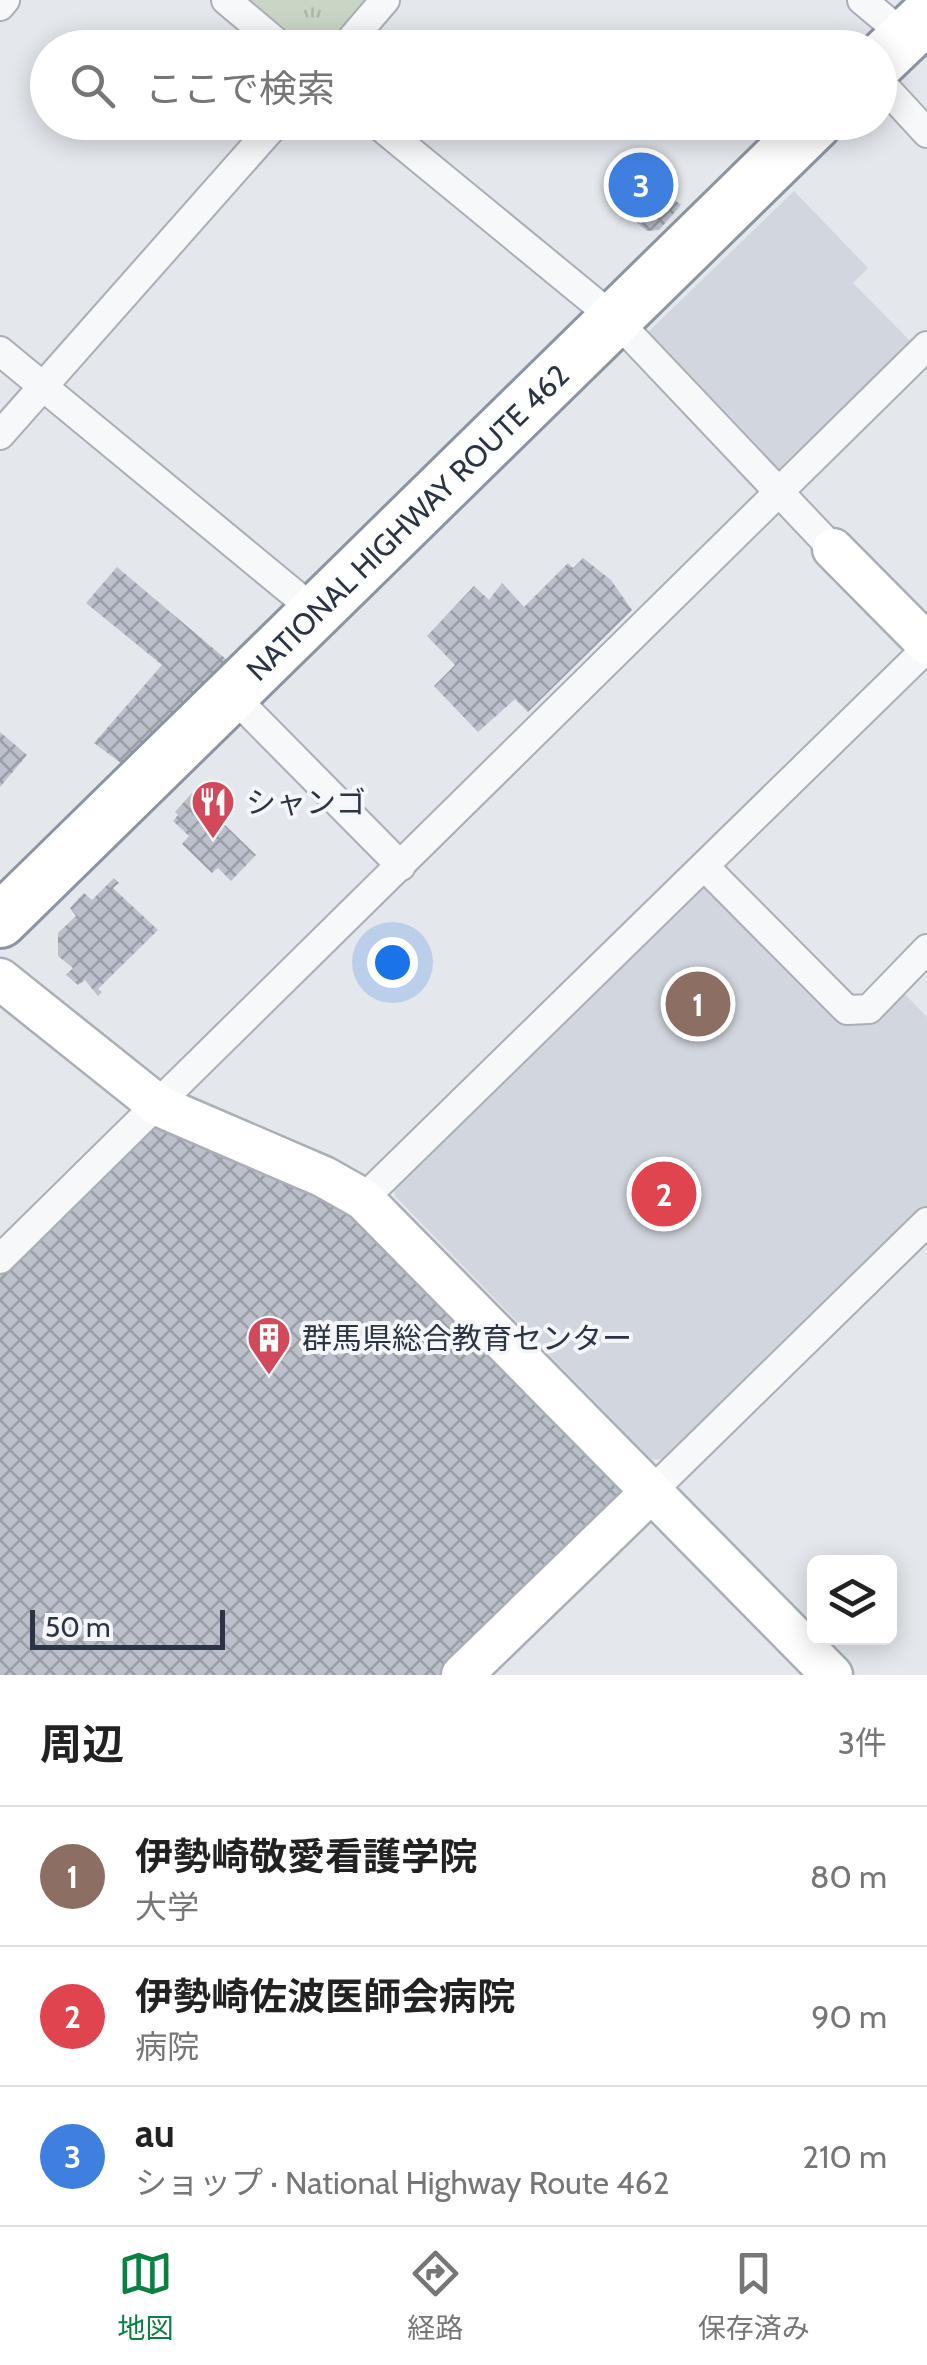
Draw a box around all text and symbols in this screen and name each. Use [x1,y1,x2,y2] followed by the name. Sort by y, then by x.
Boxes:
[30,30,897,140] search box
[65,58,120,113] icon: search
[145,65,335,112] text: ここで検索
[608,148,674,222] pin: 3
[238,356,576,688] street label: NATIONAL HIGHWAY ROUTE 462
[190,779,236,840] restaurant icon: シャンゴ
[246,784,366,821] place label: シャンゴ
[367,937,418,988] your location
[666,966,730,1042] pin: 1
[632,1156,696,1232] pin: 2
[246,1315,292,1376] building icon: 群馬県総合教育センター
[302,1320,632,1357] place label: 群馬県総合教育センター
[807,1555,897,1645] map controls
[807,1555,897,1645] button: layers
[30,1605,225,1650] scale bar
[45,1610,111,1644] text: 50 m
[40,1718,124,1770] text: 周辺
[838,1723,887,1762] text: 3件
[135,1833,477,1880] text: 伊勢崎敬愛看護学院
[67,1857,78,1896] text: 1
[810,1857,887,1896] text: 80 m
[135,1887,199,1926] text: 大学
[135,1973,515,2020] text: 伊勢崎佐波医師会病院
[64,1997,81,2036] text: 2
[811,1997,887,2036] text: 90 m
[135,2027,199,2066] text: 病院
[135,2110,175,2157] text: au
[64,2137,81,2176] text: 3
[802,2137,887,2176] text: 210 m
[135,2163,669,2202] text: ショップ · National Highway Route 462
[117,2246,173,2346] tab: 地図
[407,2246,464,2346] tab: 経路
[698,2246,810,2346] tab: 保存済み

